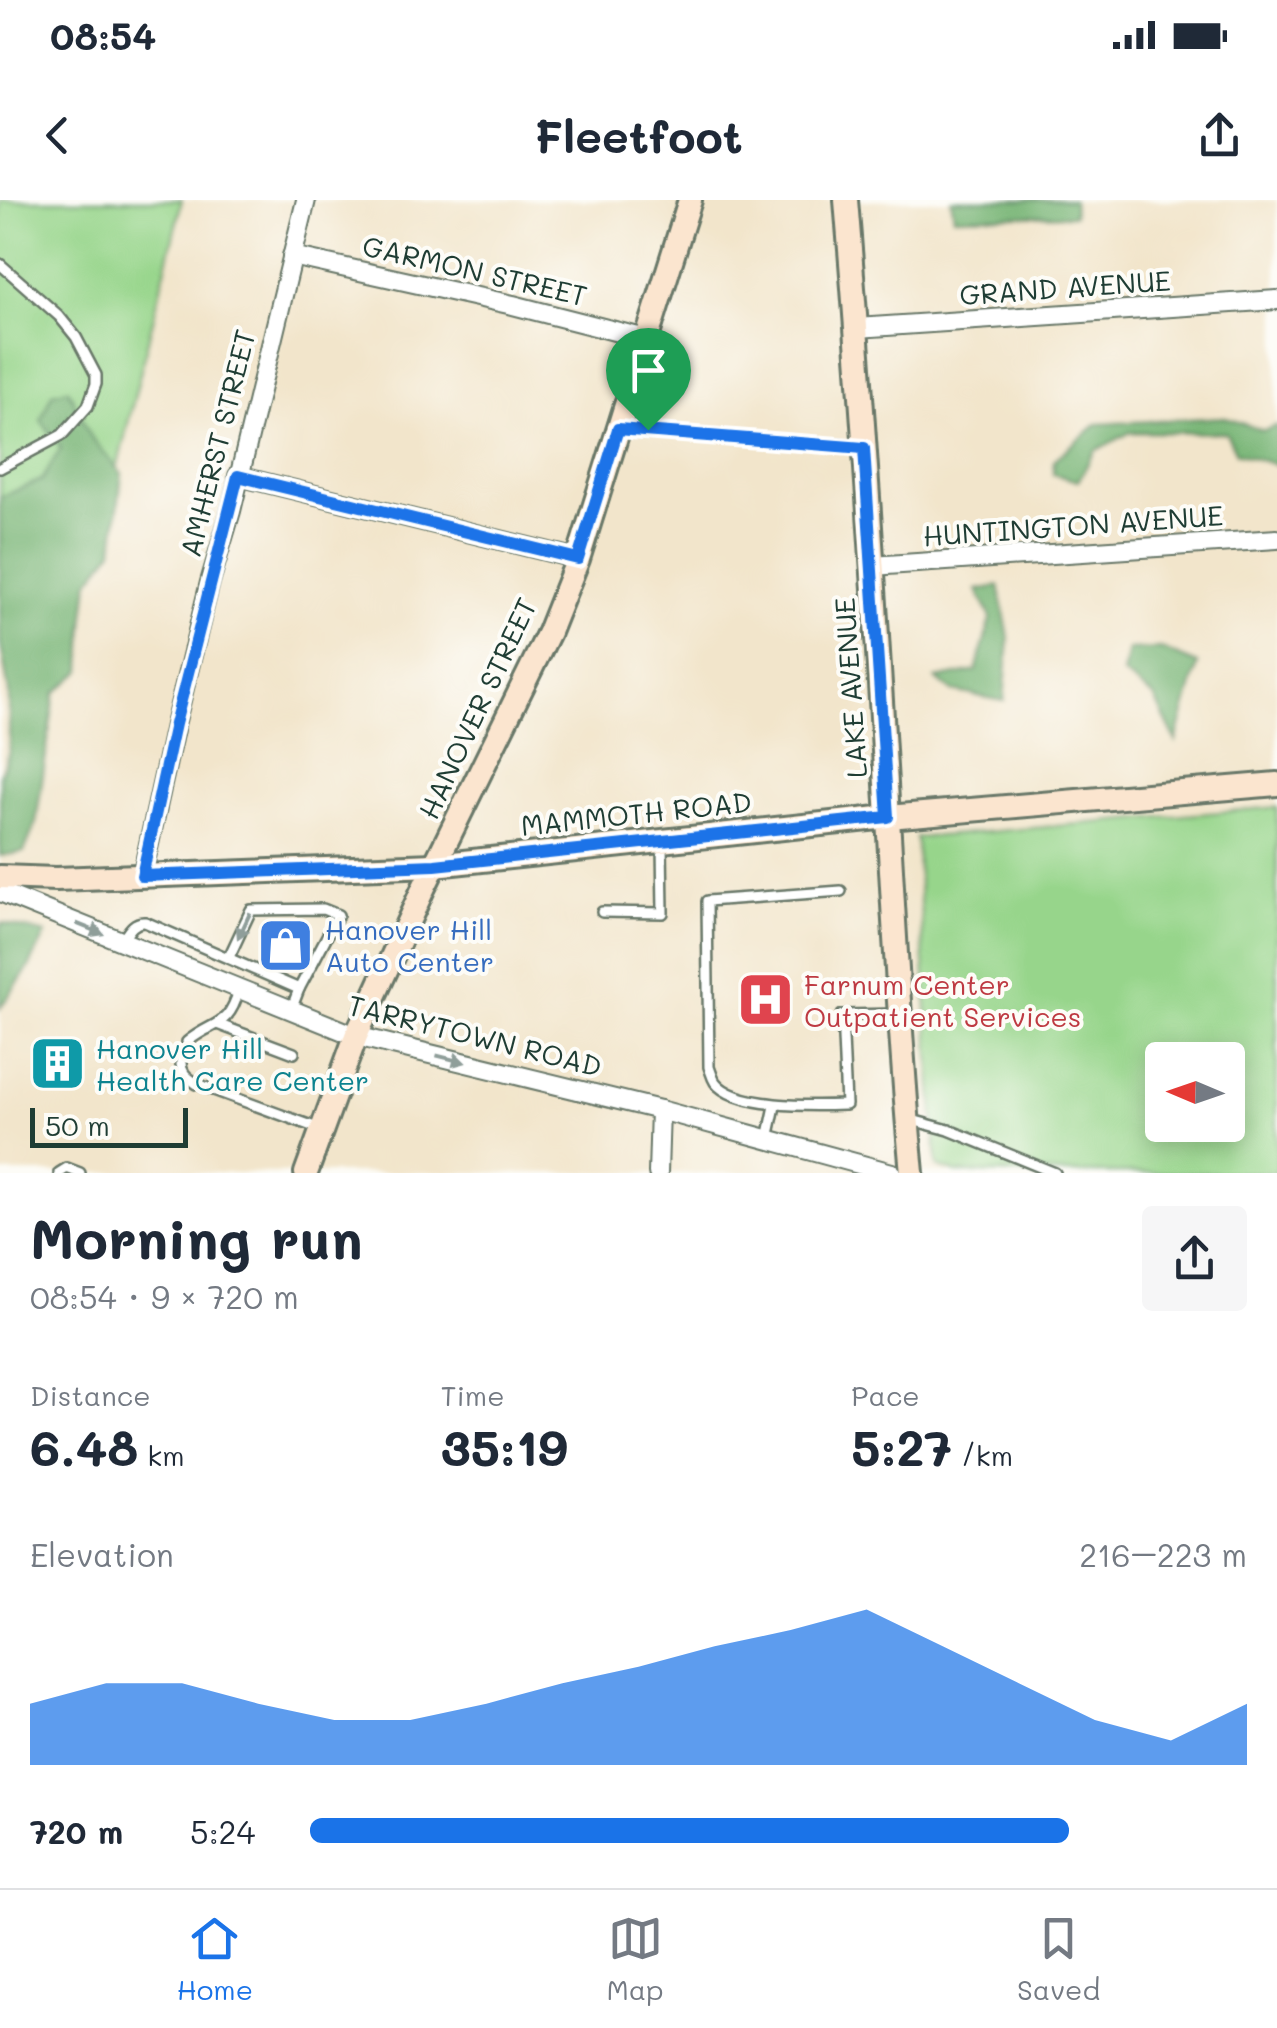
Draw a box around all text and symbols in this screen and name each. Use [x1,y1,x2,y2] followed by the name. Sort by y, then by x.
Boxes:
[50,10,156,60] text: 08:54
[534,106,743,164] text: Fleetfoot
[30,108,85,163] icon: back
[1192,108,1247,163] icon: share
[359,227,591,313] street label: GARMON STREET
[958,262,1172,312] street label: GRAND AVENUE
[171,326,263,560] street label: AMHERST STREET
[606,328,691,431] pin
[621,343,676,398] icon: arrive
[922,497,1224,553] street label: HUNTINGTON AVENUE
[410,592,544,824] street label: HANOVER STREET
[826,597,874,779] street label: LAKE AVENUE
[519,783,753,843] street label: MAMMOTH ROAD
[236,911,252,941] one-way arrow
[325,911,494,979] place label: Hanover Hill Auto Center
[256,915,316,975] shop icon: Hanover Hill Auto Center
[76,921,106,937] one-way arrow
[804,966,1081,1034] place label: Farnum Center Outpatient Services
[735,970,795,1030] hospital icon: Farnum Center Outpatient Services
[345,986,605,1084] street label: TARRYTOWN ROAD
[96,1030,369,1098] place label: Hanover Hill Health Care Center
[27,1034,87,1094] building icon: Hanover Hill Health Care Center
[1145,1042,1245,1142] north arrow
[1145,1042,1245,1142] map controls
[436,1052,467,1067] one-way arrow
[30,1103,188,1148] scale bar
[45,1107,110,1143] text: 50 m
[30,1201,363,1273] text: Morning run
[1142,1206,1247,1311] button: share
[30,1275,299,1317] text: 08:54 · 9 × 720 m
[30,1377,151,1413] text: Distance
[441,1377,504,1413] text: Time
[851,1377,920,1413] text: Pace
[30,1413,138,1479] text: 6.48
[441,1413,568,1479] text: 35:19
[851,1413,952,1479] text: 5:27
[138,1437,185,1473] text: km
[952,1437,1013,1473] text: /km
[30,1533,174,1575] text: Elevation
[1079,1533,1247,1575] text: 216–223 m
[30,1810,123,1852] text: 720 m
[190,1810,255,1852] text: 5:24
[177,1911,253,2007] tab: Home
[607,1911,664,2007] tab: Map
[1017,1911,1100,2007] tab: Saved

